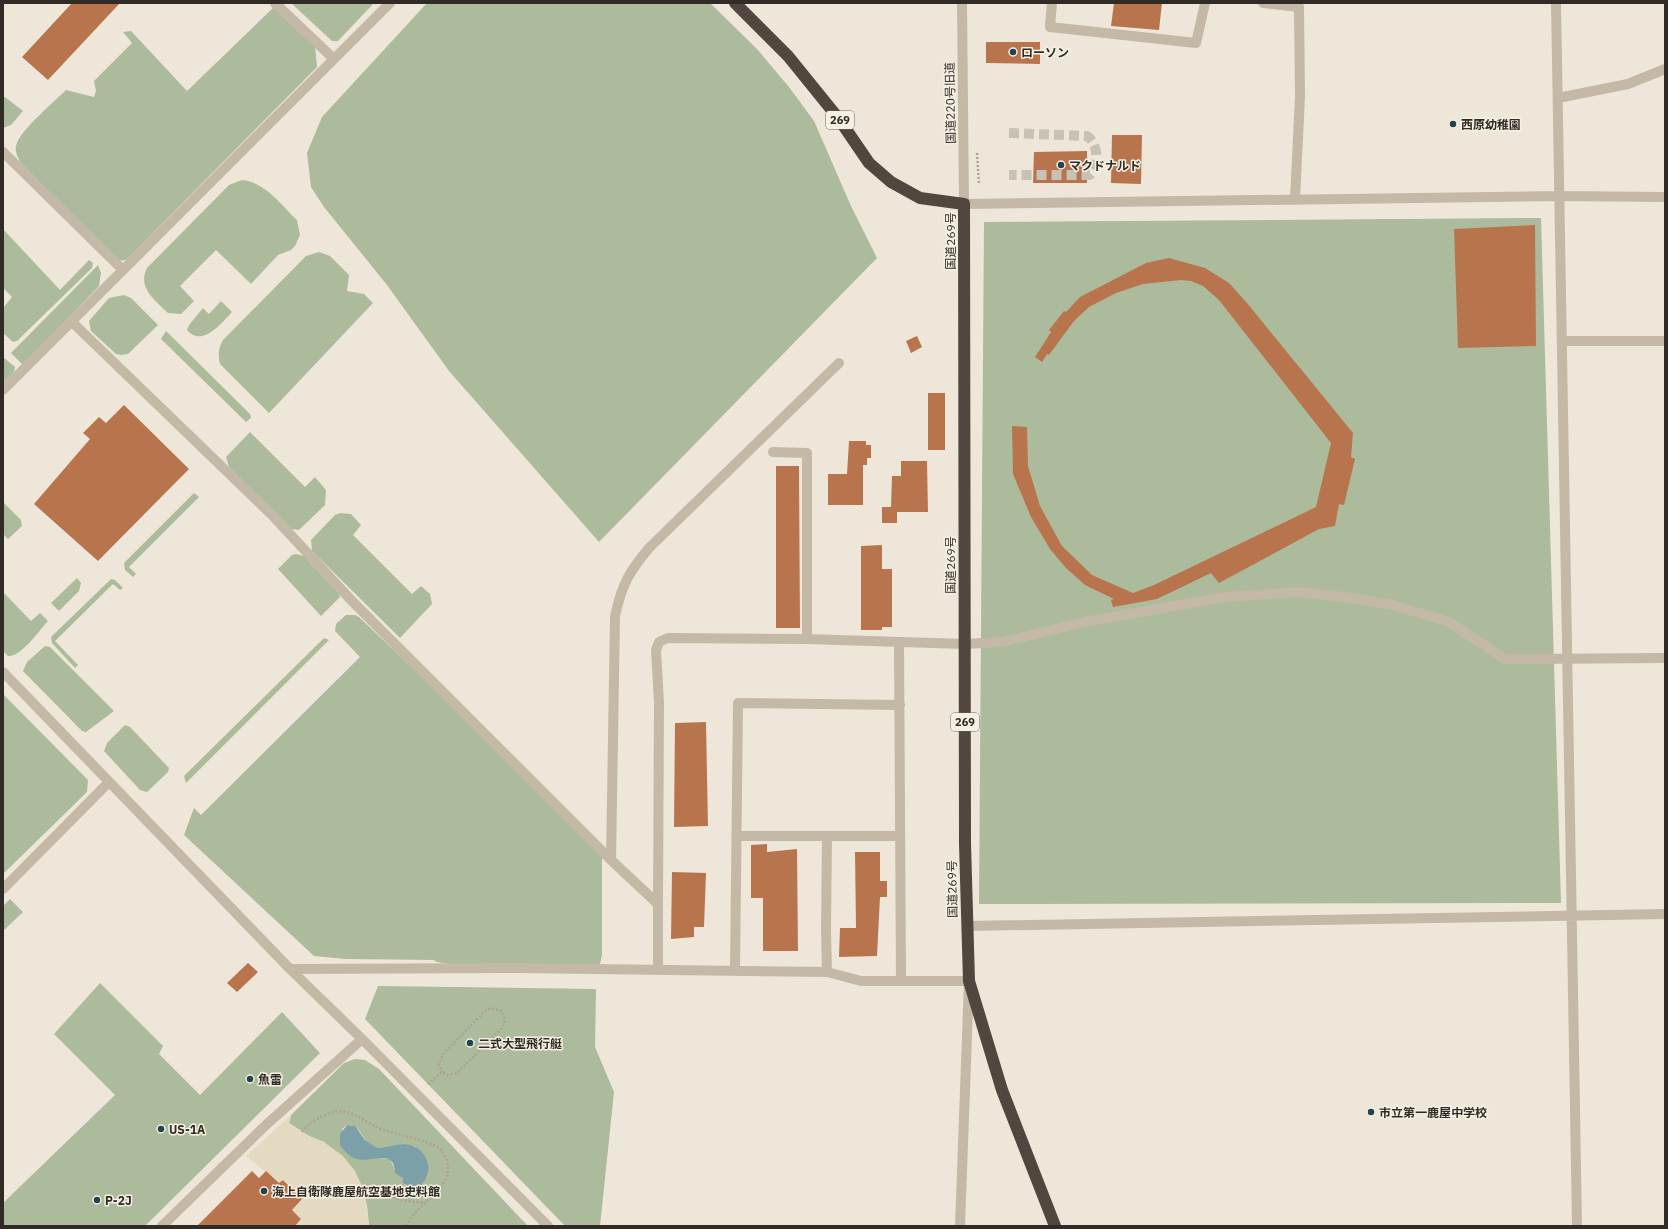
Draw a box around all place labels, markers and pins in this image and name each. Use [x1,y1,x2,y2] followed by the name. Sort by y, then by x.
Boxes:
[1021,45,1069,60] place label: ローソン
[1008,47,1018,57] marker: ローソン
[1461,117,1521,132] place label: 西原幼稚園
[1448,119,1458,129] marker: 西原幼稚園
[1069,158,1141,173] place label: マクドナルド
[1056,160,1066,170] marker: マクドナルド
[478,1036,562,1051] place label: 二式大型飛行艇
[465,1038,475,1048] marker: 二式大型飛行艇
[258,1072,282,1087] place label: 魚雷
[245,1074,255,1084] marker: 魚雷
[1379,1105,1487,1120] place label: 市立第一鹿屋中学校
[1366,1107,1376,1117] marker: 市立第一鹿屋中学校
[169,1122,205,1137] place label: US-1A
[156,1124,166,1134] marker: US-1A
[272,1184,440,1199] place label: 海上自衛隊鹿屋航空基地史料館
[259,1186,269,1196] marker: 海上自衛隊鹿屋航空基地史料館
[105,1193,132,1208] place label: P-2J
[92,1195,102,1205] marker: P-2J

